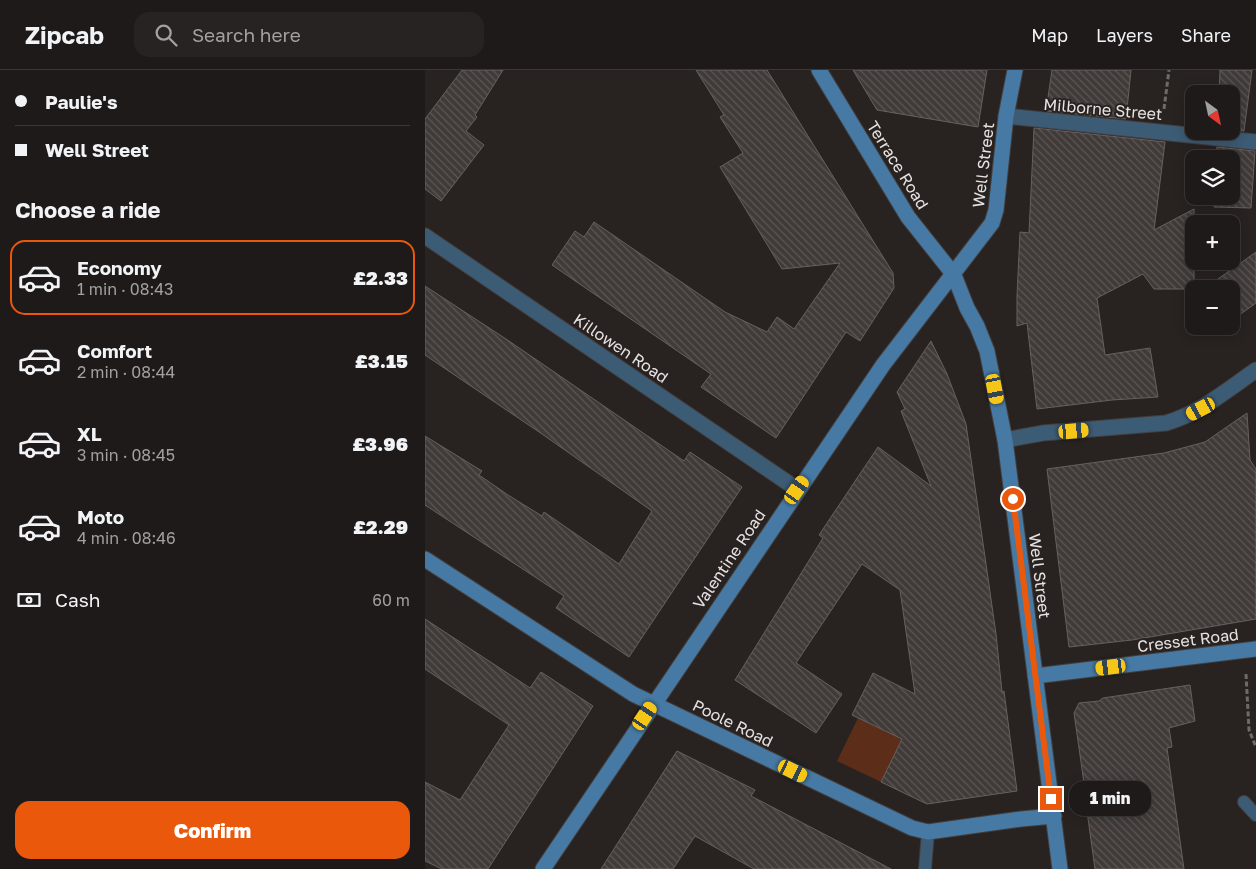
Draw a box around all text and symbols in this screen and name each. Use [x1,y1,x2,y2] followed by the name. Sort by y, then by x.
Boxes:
[134,12,484,57] search box
[25,20,104,49] text: Zipcab
[152,21,180,49] icon: search
[192,23,301,46] text: Search here
[1031,24,1068,46] text: Map
[1096,24,1153,46] text: Layers
[1181,24,1231,46] text: Share
[1185,85,1240,140] north arrow
[1185,85,1240,335] map controls
[45,90,118,113] text: Paulie's
[1043,94,1163,124] street label: Milborne Street
[863,117,933,213] street label: Terrace Road
[968,121,998,209] street label: Well Street
[45,138,149,161] text: Well Street
[1185,150,1240,205] button: layers
[15,196,161,223] text: Choose a ride
[1185,215,1240,270] button: +
[17,255,62,300] icon: car
[77,256,162,279] text: Economy
[353,266,408,289] text: £2.33
[77,279,173,299] text: 1 min · 08:43
[1185,280,1240,335] button: −
[570,309,672,387] street label: Killowen Road
[17,338,62,383] icon: car
[77,339,152,362] text: Comfort
[355,349,408,372] text: £3.15
[77,362,175,382] text: 2 min · 08:44
[984,373,1005,405] car
[1184,395,1217,423] car
[17,421,62,466] icon: car
[77,422,102,445] text: XL
[1058,422,1089,440] car
[352,432,408,455] text: £3.96
[77,445,175,465] text: 3 min · 08:45
[782,473,811,507] car
[1002,488,1024,510] route start
[17,504,62,549] icon: car
[77,505,124,528] text: Moto
[688,505,770,613] street label: Valentine Road
[353,515,408,538] text: £2.29
[77,528,176,548] text: 4 min · 08:46
[1025,532,1055,620] street label: Well Street
[15,586,43,614] icon: cash
[55,588,100,611] text: Cash
[372,590,410,610] text: 60 m
[1136,624,1240,656] street label: Cresset Road
[1095,658,1126,676] car
[690,695,776,751] street label: Poole Road
[630,699,659,733] car
[776,758,809,784] car
[1069,782,1151,816] callout: 1 min
[1040,788,1062,810] route end
[1090,788,1130,808] text: 1 min
[15,801,410,859] button: Confirm

